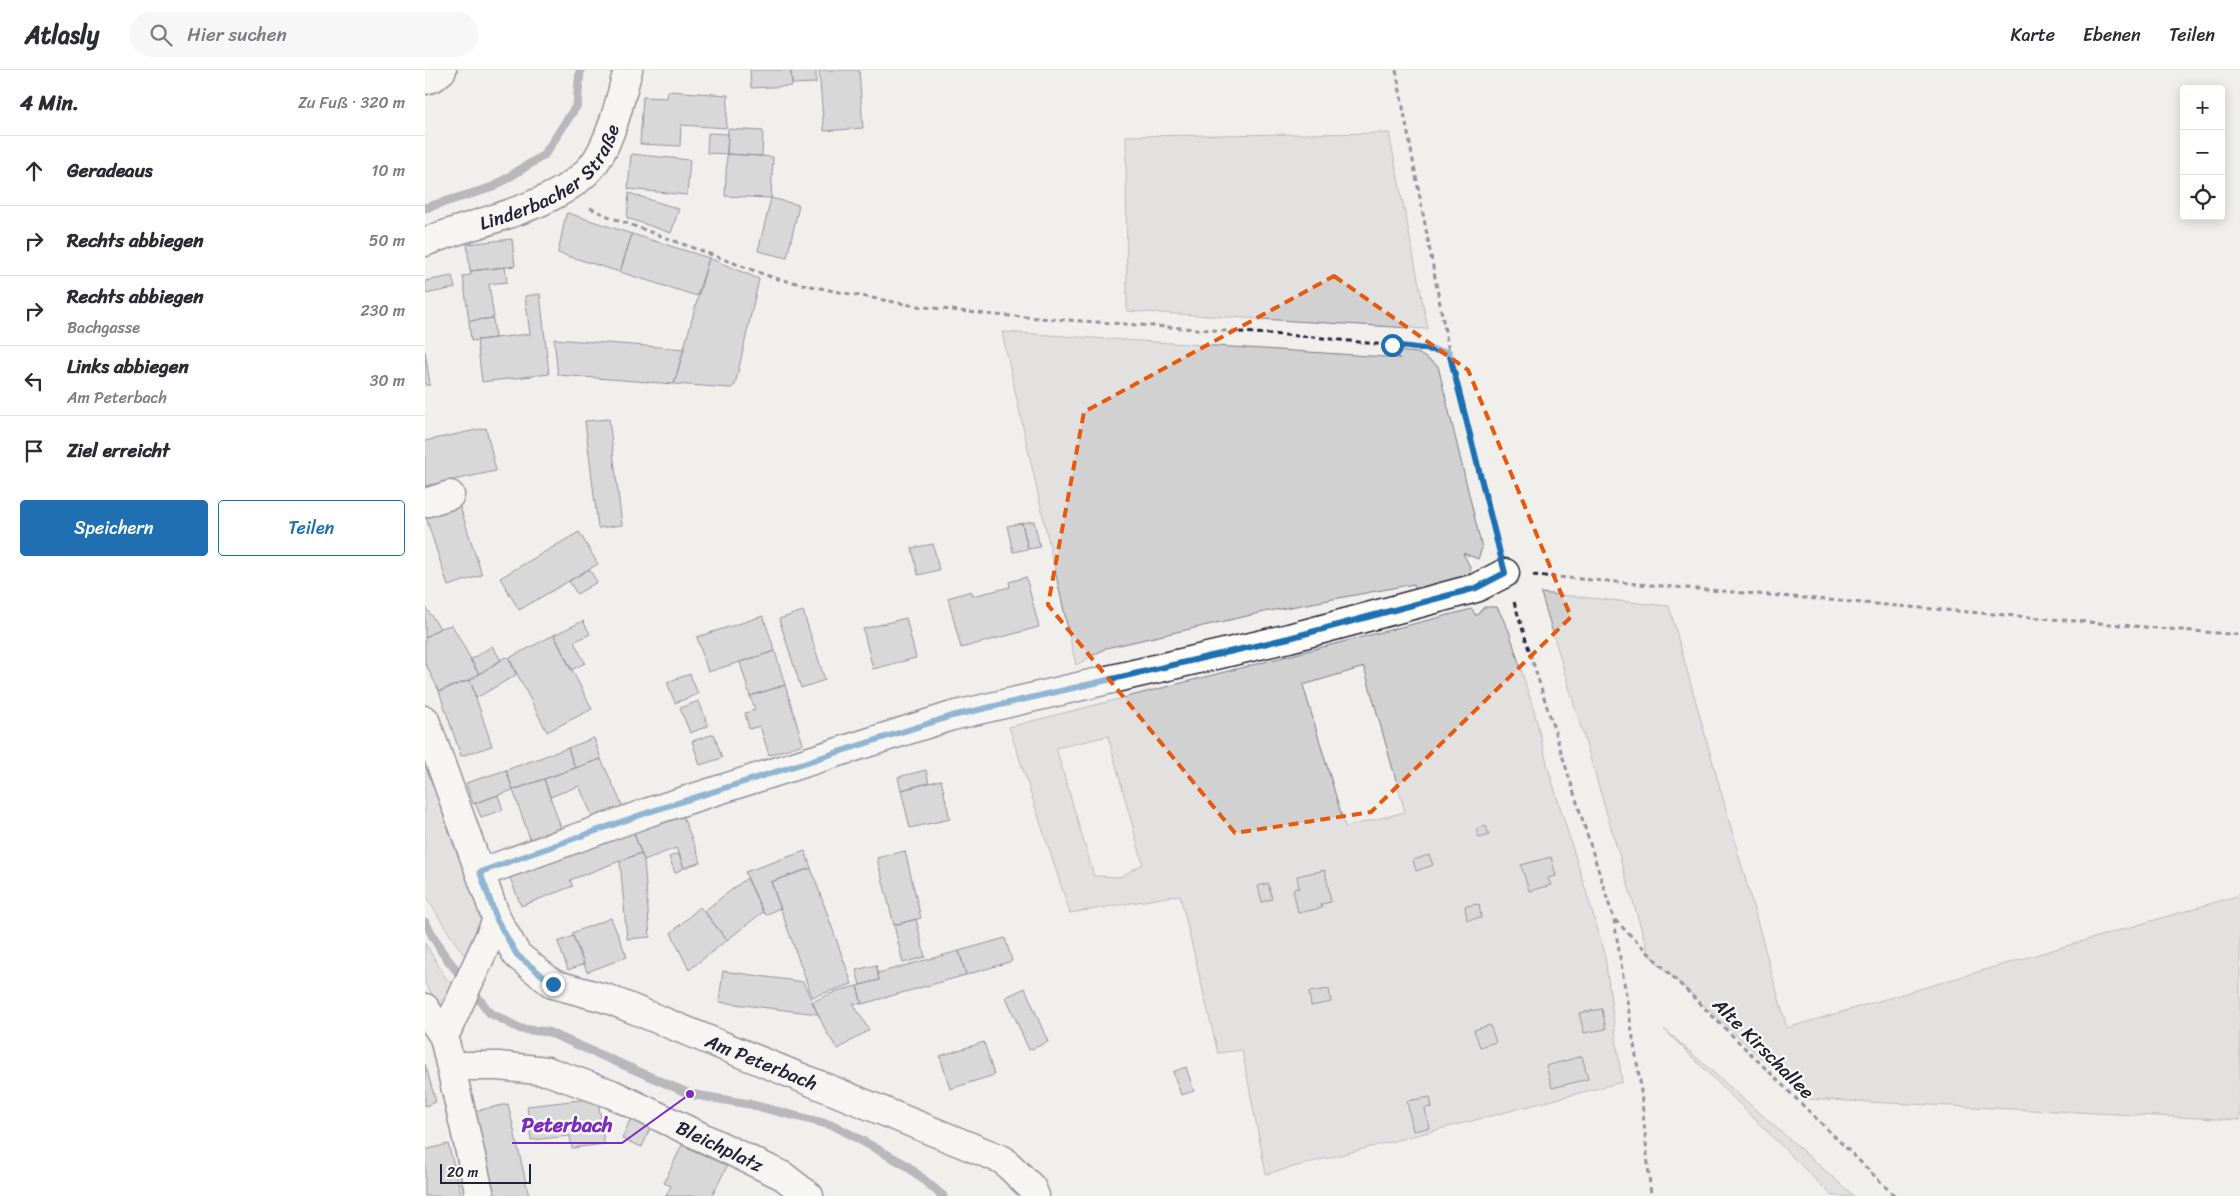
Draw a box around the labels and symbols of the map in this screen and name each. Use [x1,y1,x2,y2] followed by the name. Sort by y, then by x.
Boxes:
[475,119,629,240] street label: Linderbacher Straße
[1381,334,1404,357] route start
[542,973,565,996] route end
[1704,989,1823,1107] street label: Alte Kirschallee
[699,1024,823,1100] street label: Am Peterbach
[512,1108,622,1143] callout: Peterbach
[522,1108,613,1143] text: Peterbach
[670,1111,770,1182] street label: Bleichplatz
[440,1161,531,1184] scale bar

